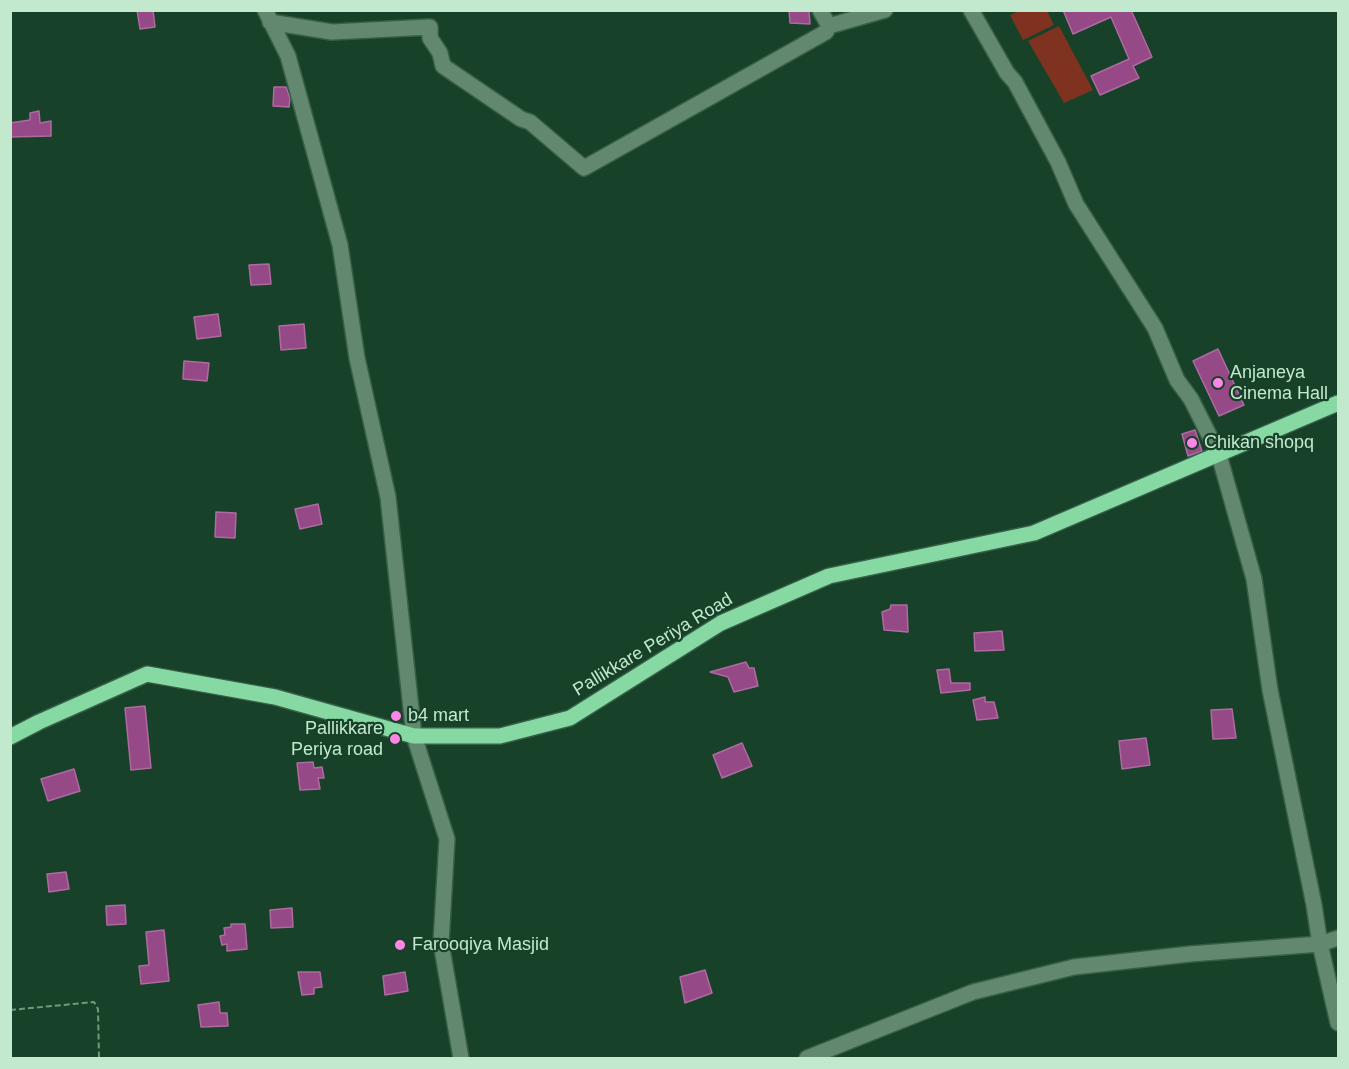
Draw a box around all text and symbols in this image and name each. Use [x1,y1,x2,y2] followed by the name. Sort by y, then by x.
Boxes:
[1230,362,1328,404] place label: Anjaneya Cinema Hall
[1211,376,1225,390] marker: Anjaneya Cinema Hall
[1204,432,1314,454] place label: Chikan shopq
[1185,436,1199,450] marker: Chikan shopq
[569,589,737,701] street label: Pallikkare Periya Road
[408,705,469,727] place label: b4 mart
[389,709,403,723] marker: b4 mart
[291,718,383,760] place label: Pallikkare Periya road
[388,732,402,746] marker: Pallikkare Periya road
[412,934,549,956] place label: Farooqiya Masjid
[393,938,407,952] marker: Farooqiya Masjid

